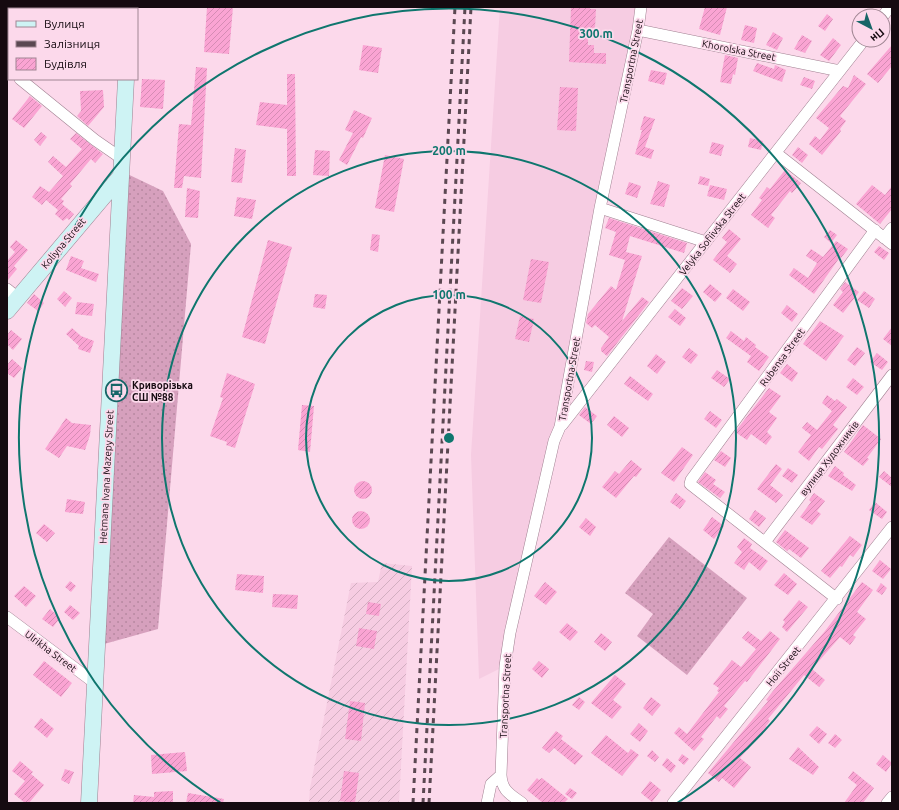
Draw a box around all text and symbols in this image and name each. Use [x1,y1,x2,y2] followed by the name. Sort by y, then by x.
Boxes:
[8,8,138,80] legend
[851,8,891,48] north arrow
[44,17,85,30] text: Вулиця
[618,18,645,104] street label: Transportna Street
[868,26,887,45] text: Пн
[579,27,613,40] text: 300 m
[44,37,100,50] text: Залізниця
[701,38,777,63] street label: Khorolska Street
[44,57,87,70] text: Будівля
[432,144,466,157] text: 200 m
[677,191,748,277] street label: Velyka Sofiivska Street
[39,216,88,271] street label: Koliyna Street
[432,288,466,301] text: 100 m
[758,326,807,388] street label: Rubensa Street
[557,336,582,422] street label: Transportna Street
[104,378,130,404] bus stop icon: Криворізька СШ №88
[132,380,193,403] place label: Криворізька СШ №88
[98,410,115,544] street label: Hetmana Ivana Mazepy Street
[798,419,861,498] street label: вулиця Художників
[442,431,456,445] centre of rings
[23,628,79,674] street label: Ulrikha Street
[764,644,803,688] street label: Hoii Street
[498,653,513,739] street label: Transportna Street

